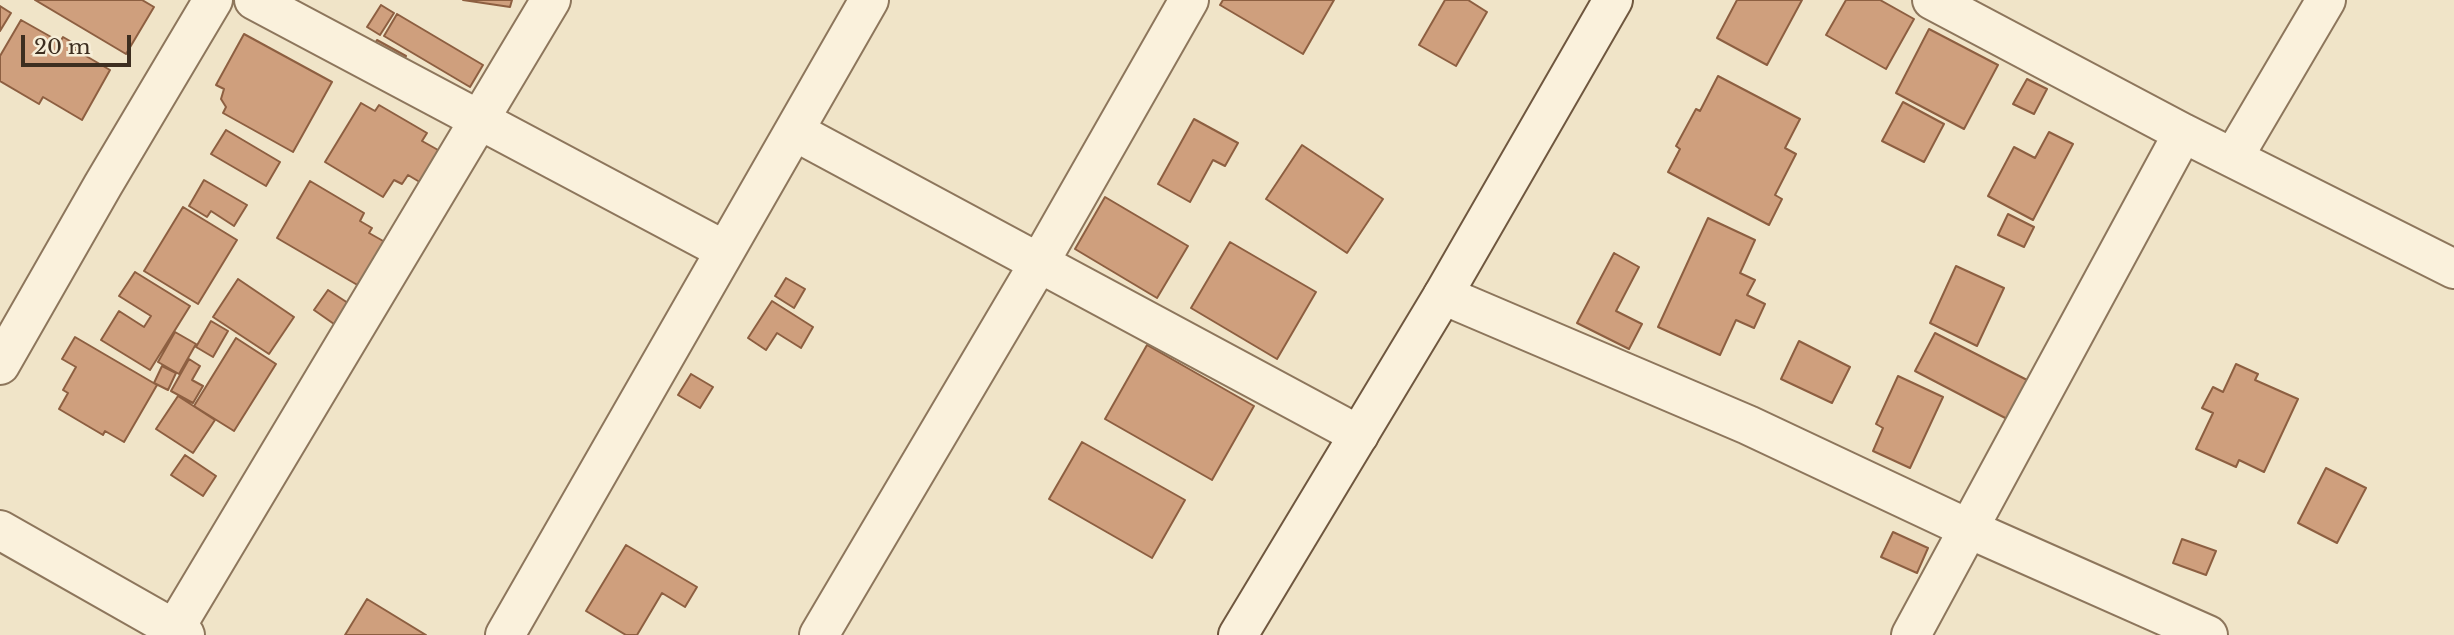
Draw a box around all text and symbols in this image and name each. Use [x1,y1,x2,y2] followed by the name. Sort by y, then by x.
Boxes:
[24,21,135,65] scale bar
[34,34,91,60] text: 20 m

